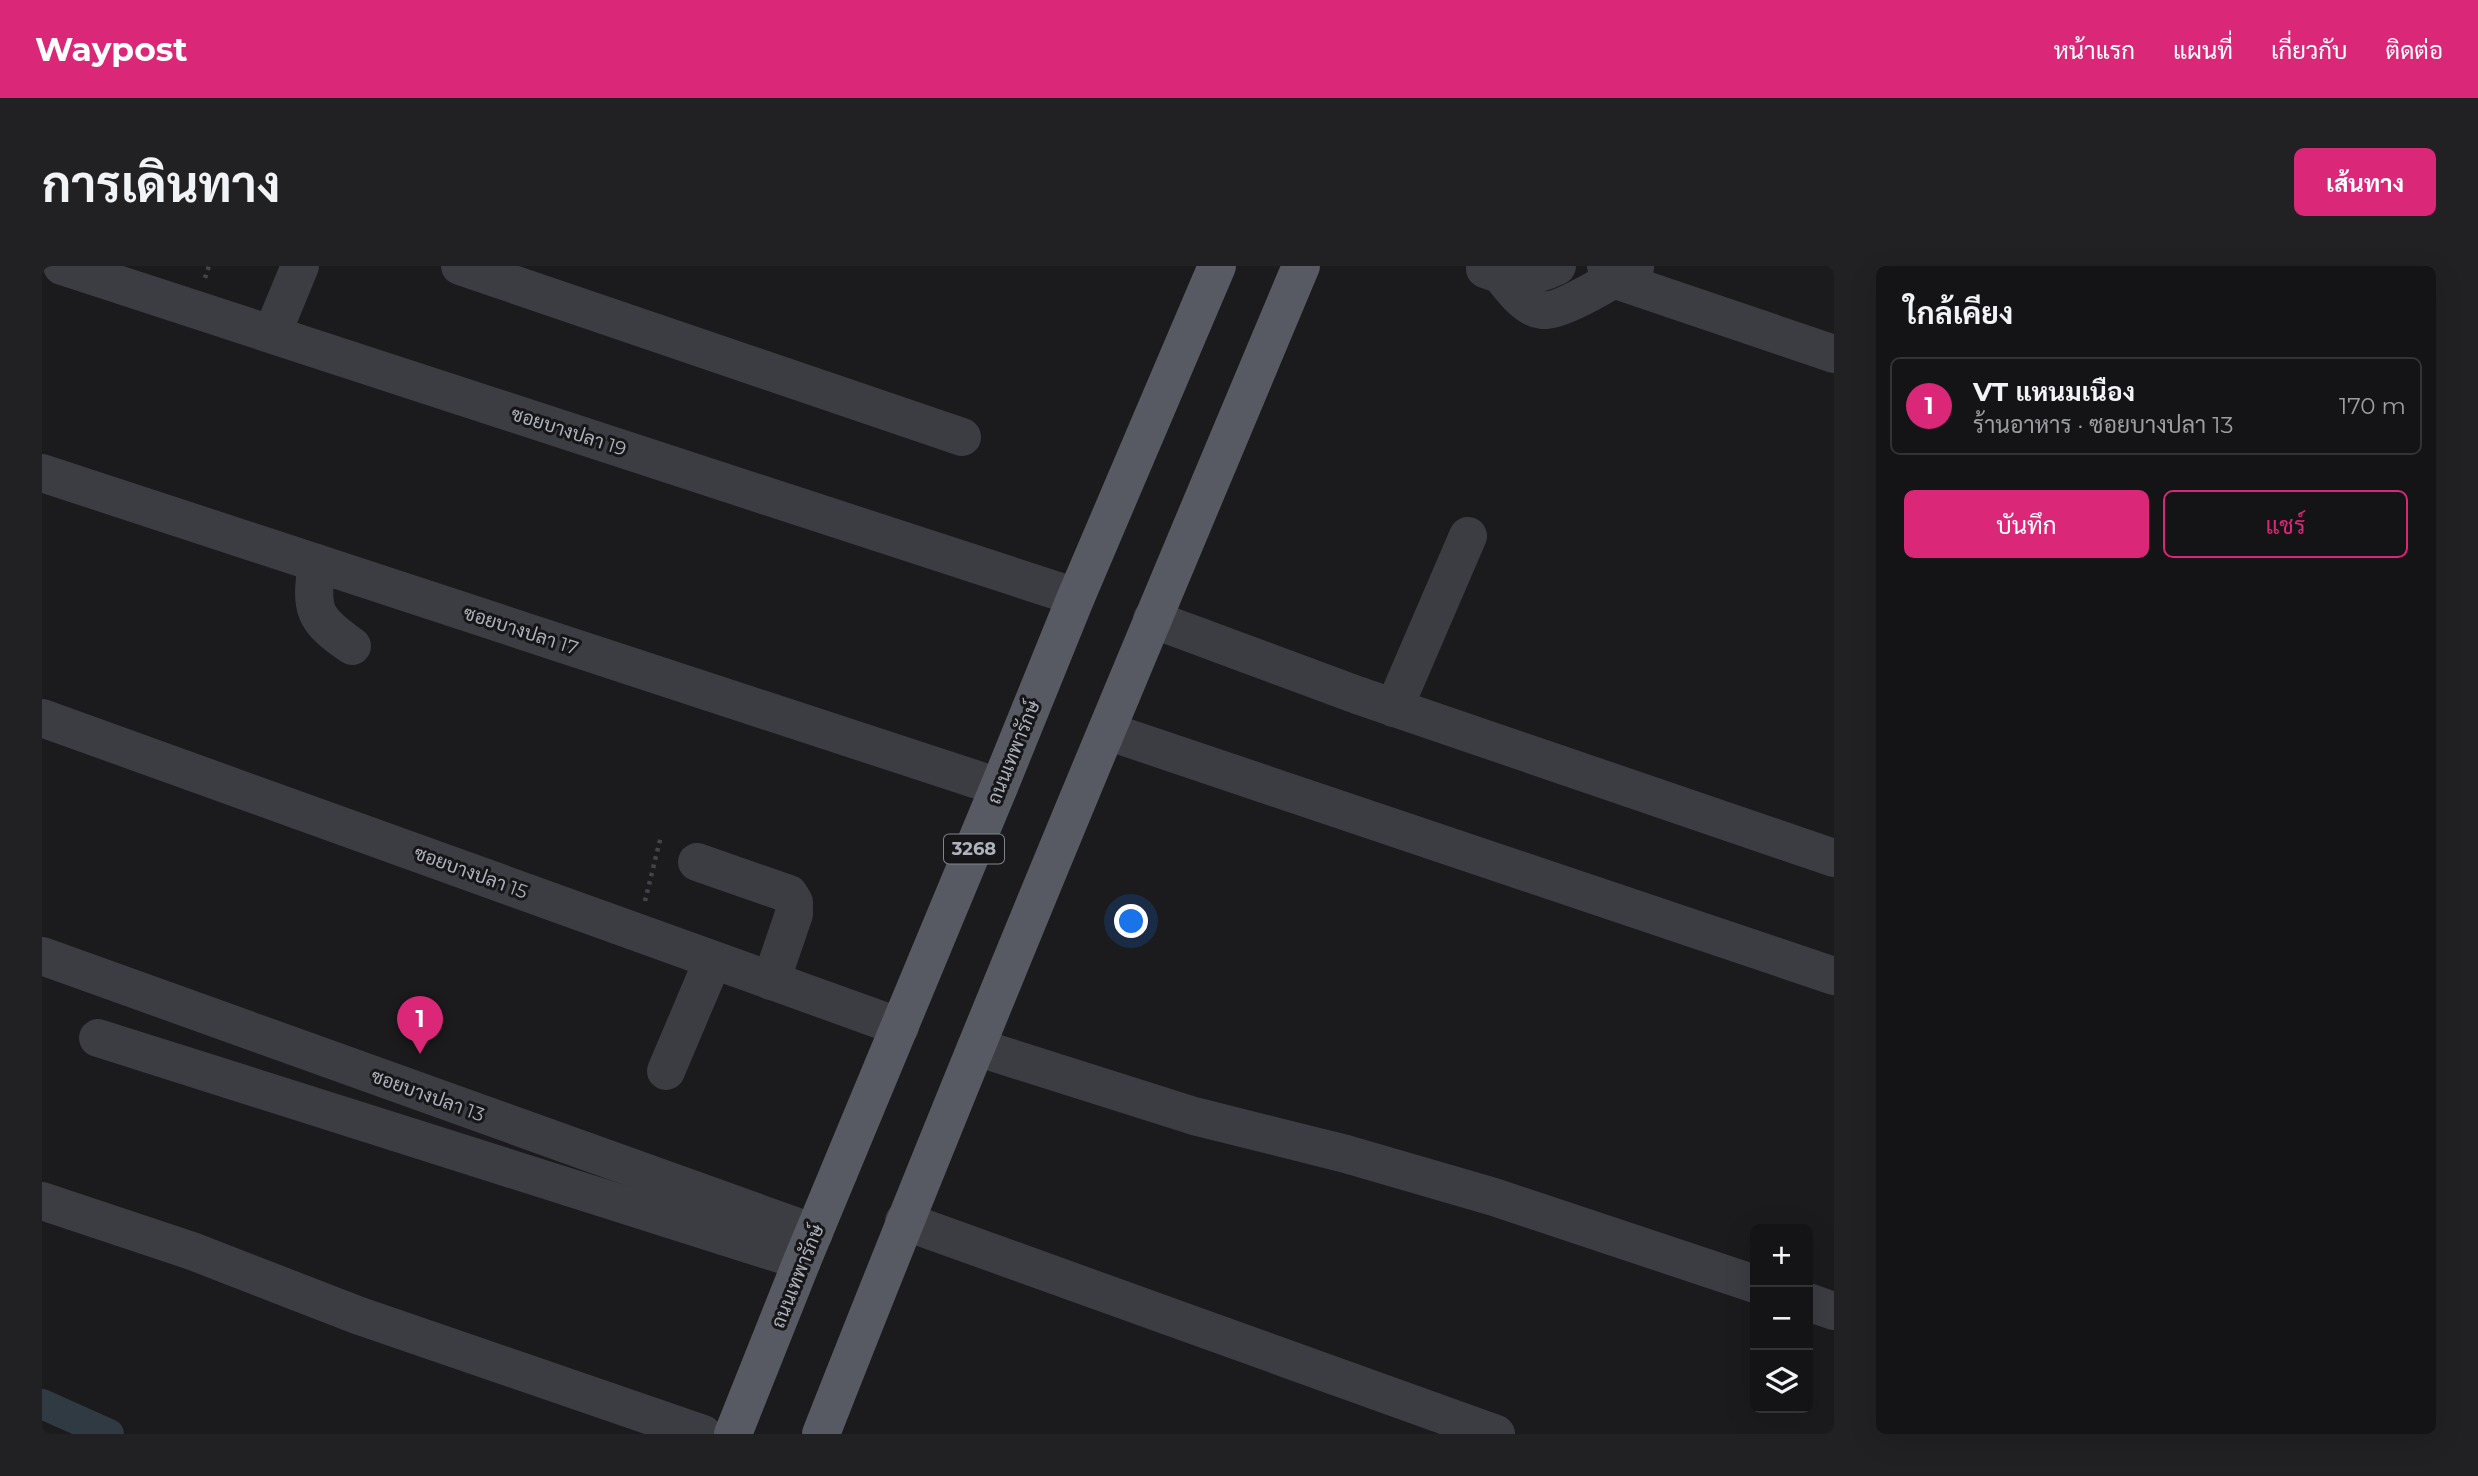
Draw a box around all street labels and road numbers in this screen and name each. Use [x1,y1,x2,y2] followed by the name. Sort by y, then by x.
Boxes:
[508,402,629,461] street label: ซอยบางปลา 19
[460,601,581,660] street label: ซอยบางปลา 17
[981,696,1045,807] street label: ถนนเทพารักษ์
[944,834,1004,864] road number: 3268
[411,841,531,904] street label: ซอยบางปลา 15
[368,1064,488,1127] street label: ซอยบางปลา 13
[765,1220,829,1331] street label: ถนนเทพารักษ์

